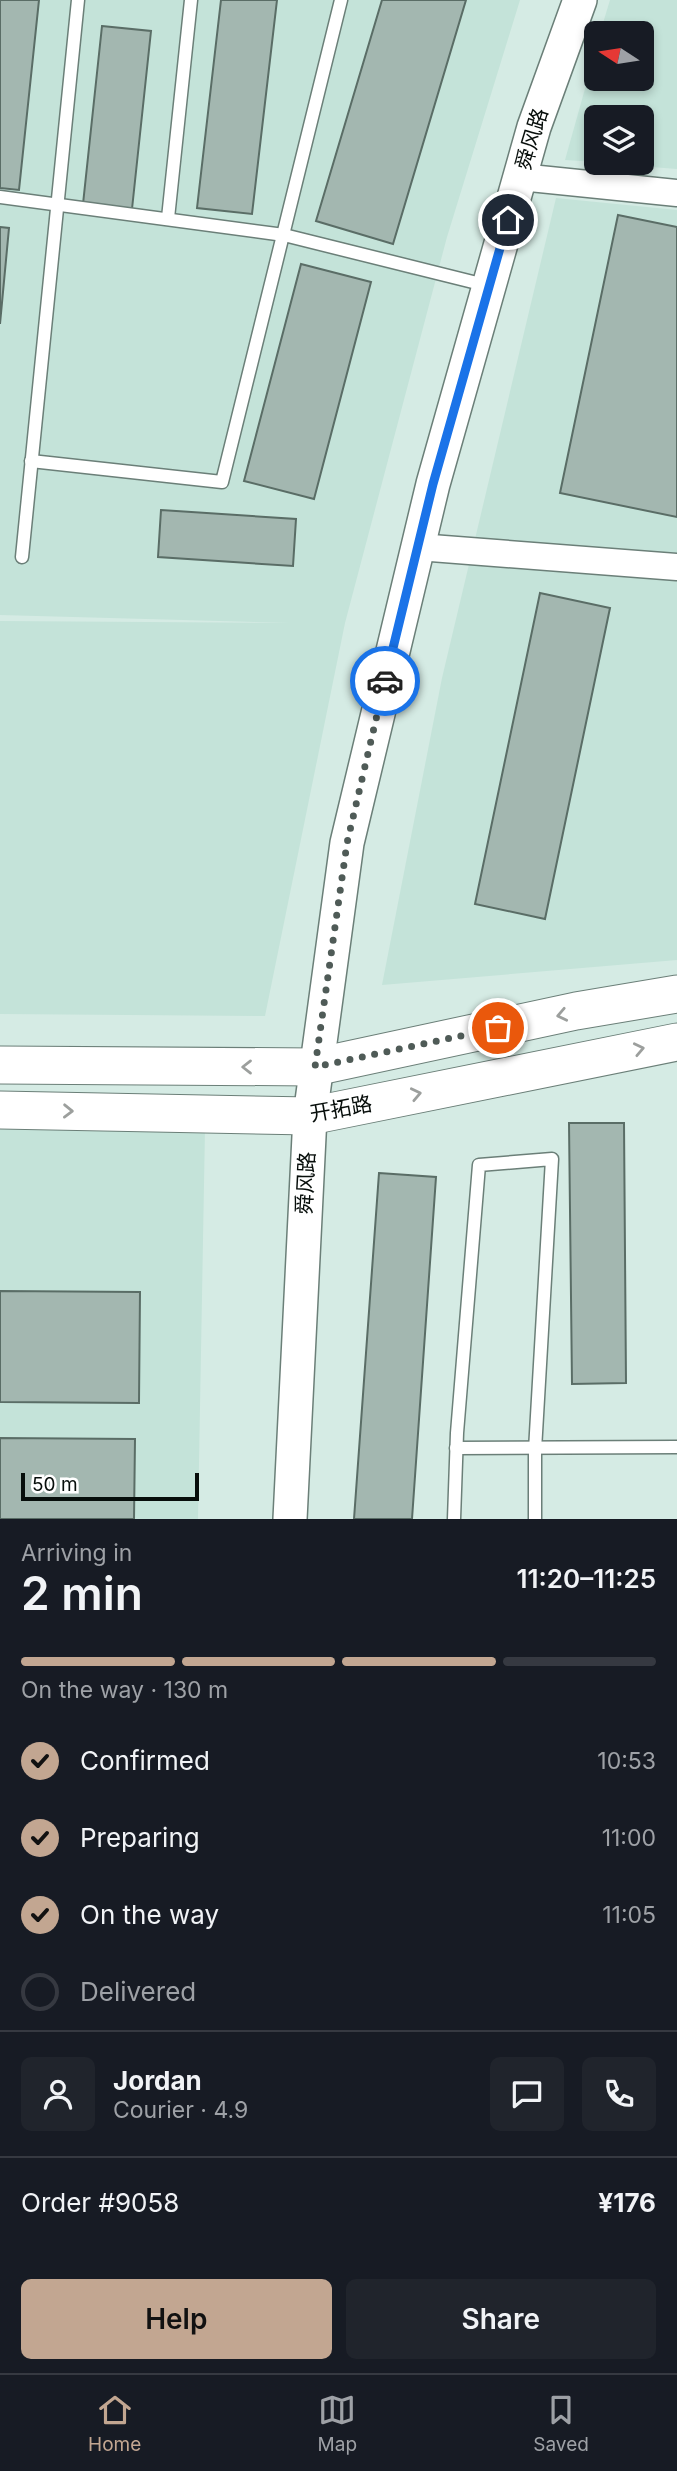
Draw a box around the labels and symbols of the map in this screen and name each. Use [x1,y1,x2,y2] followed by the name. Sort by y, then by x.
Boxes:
[584,21,654,91] north arrow
[510,105,553,173] street label: 舜风路
[478,190,538,250] pin
[350,646,420,716] courier
[468,998,528,1058] pin
[556,1006,568,1021] one-way arrow
[633,1042,645,1057] one-way arrow
[241,1059,252,1075] one-way arrow
[410,1088,422,1103] one-way arrow
[308,1091,374,1126] street label: 开拓路
[63,1104,74,1119] one-way arrow
[291,1151,320,1215] street label: 舜风路
[21,1470,200,1502] scale bar

